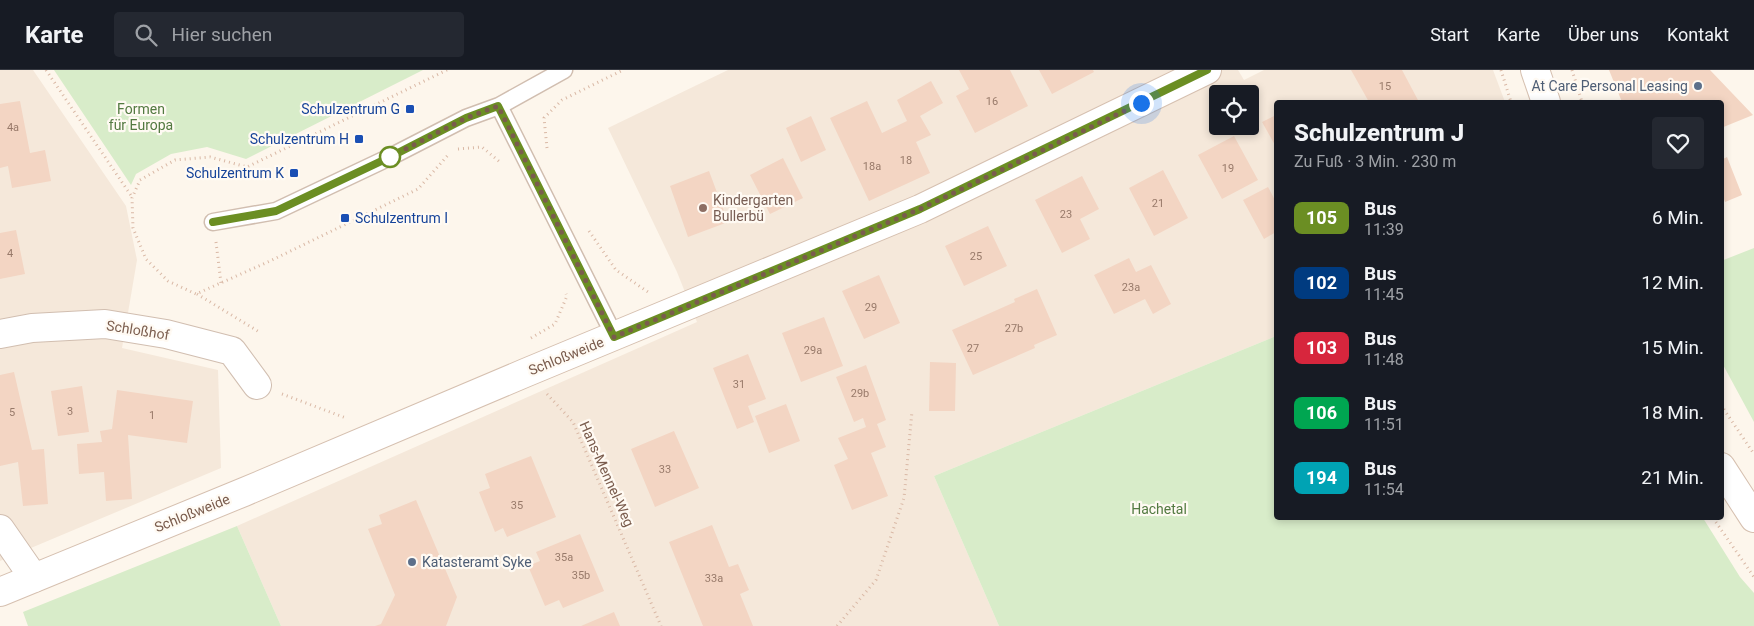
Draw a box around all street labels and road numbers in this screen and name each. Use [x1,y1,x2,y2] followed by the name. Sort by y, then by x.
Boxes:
[105,317,171,343] street label: Schloßhof
[526,334,606,378] street label: Schloßweide
[577,419,637,529] street label: Hans-Mennel-Weg
[152,491,232,535] street label: Schloßweide

